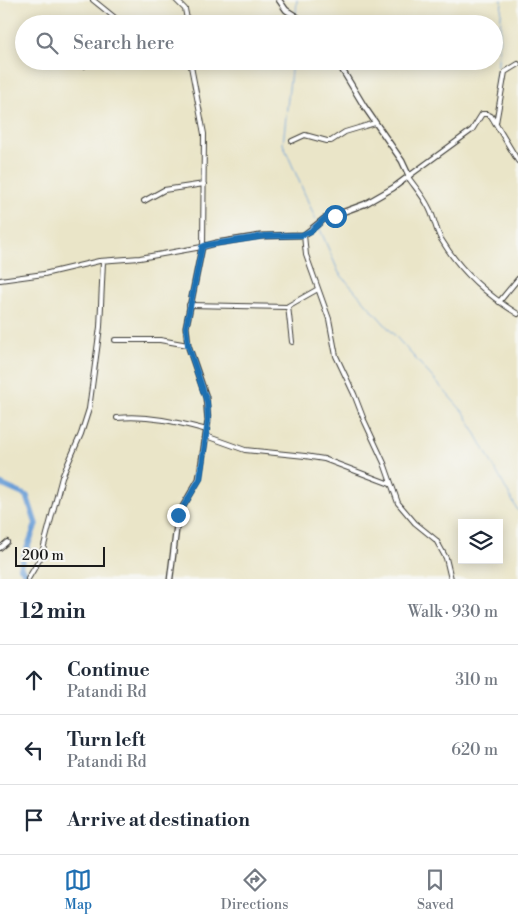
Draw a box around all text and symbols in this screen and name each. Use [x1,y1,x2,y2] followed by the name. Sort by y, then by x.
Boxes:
[15,15,503,70] search box
[33,29,61,57] icon: search
[73,31,174,55] text: Search here
[324,205,347,228] route start
[167,504,190,527] route end
[458,519,503,564] map controls
[458,519,503,564] button: layers
[15,544,105,567] scale bar
[22,547,64,565] text: 200 m
[20,599,86,625] text: 12 min
[408,602,498,622] text: Walk · 930 m
[67,658,150,682] text: Continue
[20,666,48,694] icon: ahead
[455,670,498,690] text: 310 m
[67,682,147,702] text: Patandi Rd
[67,728,146,752] text: Turn left
[20,736,48,764] icon: left
[451,740,498,760] text: 620 m
[67,752,147,772] text: Patandi Rd
[20,806,48,834] icon: arrive
[67,808,250,832] text: Arrive at destination
[64,866,92,914] tab: Map
[221,866,288,914] tab: Directions
[417,866,454,914] tab: Saved

